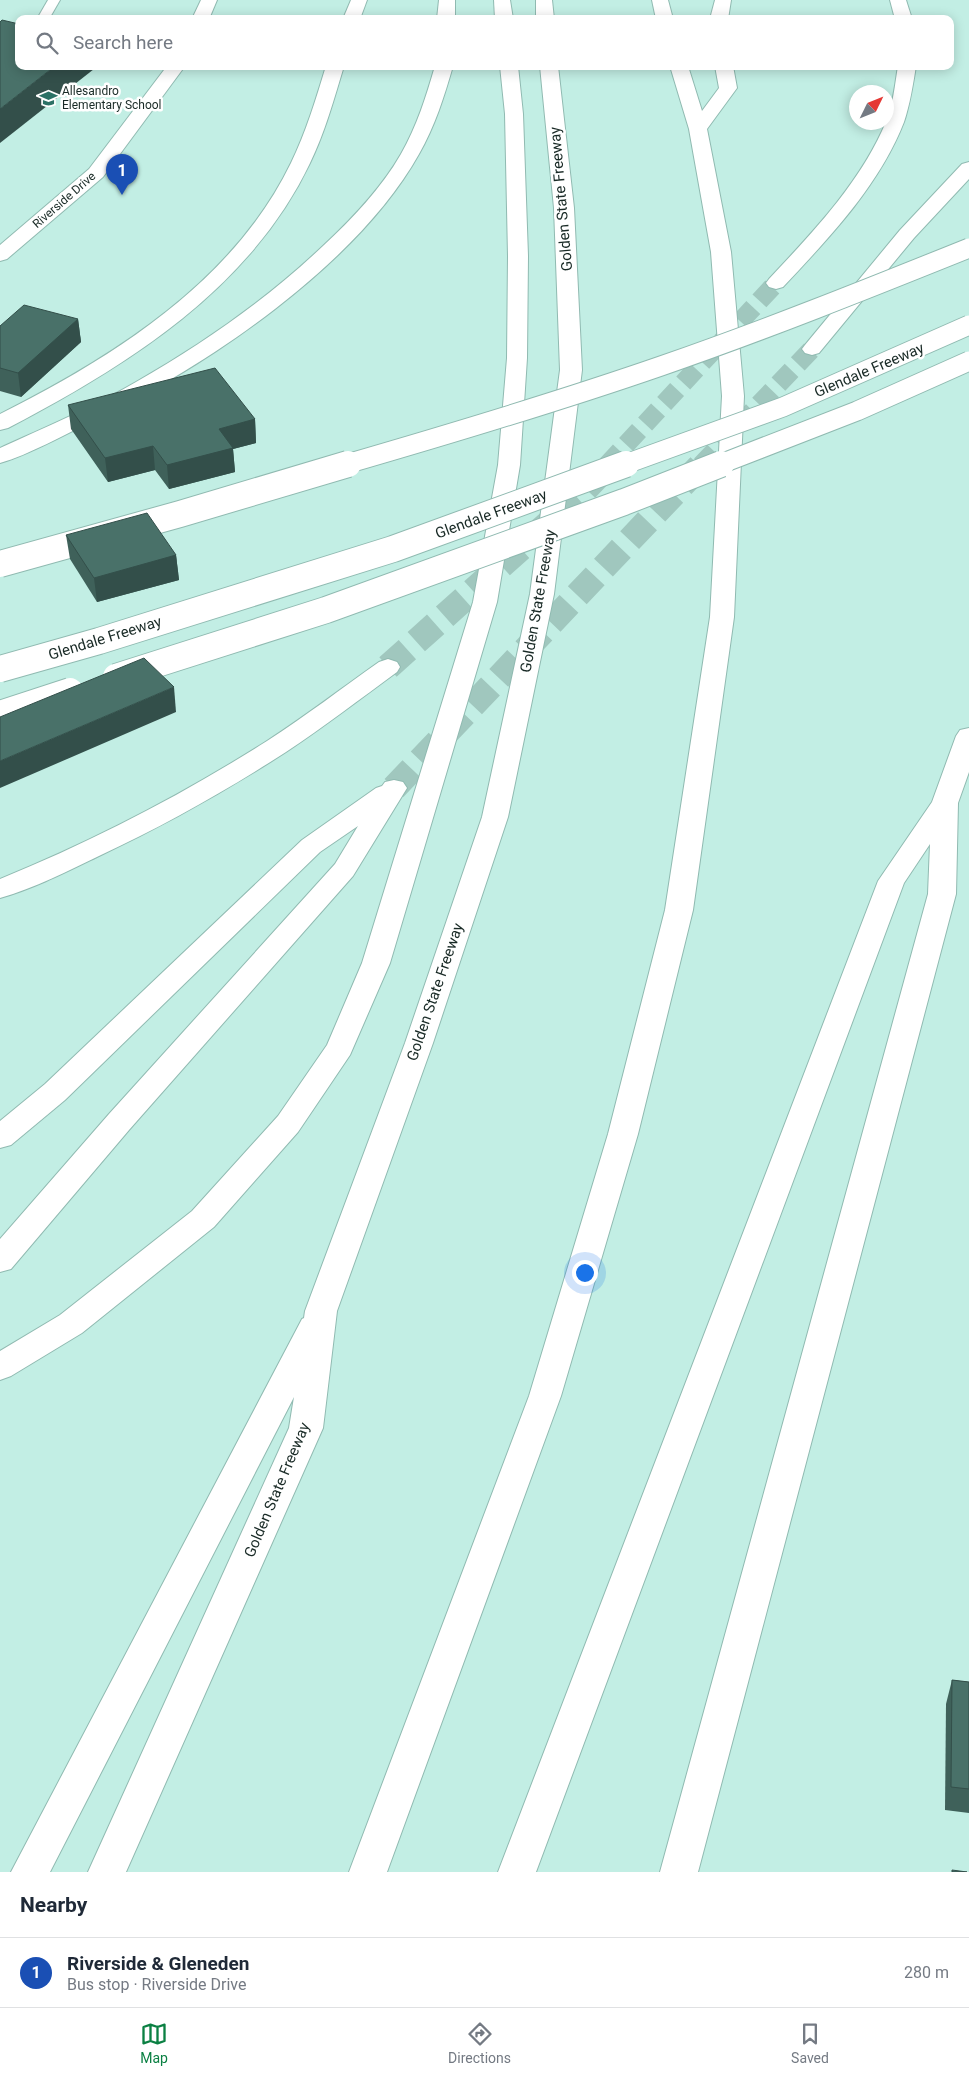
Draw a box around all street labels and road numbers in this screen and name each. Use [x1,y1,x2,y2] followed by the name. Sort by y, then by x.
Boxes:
[546,126,576,272] street label: Golden State Freeway
[30,169,98,231] street label: Riverside Drive
[811,339,927,401] street label: Glendale Freeway
[433,485,549,543] street label: Glendale Freeway
[517,528,559,674] street label: Golden State Freeway
[46,612,164,664] street label: Glendale Freeway
[403,921,467,1063] street label: Golden State Freeway
[240,1420,314,1560] street label: Golden State Freeway

